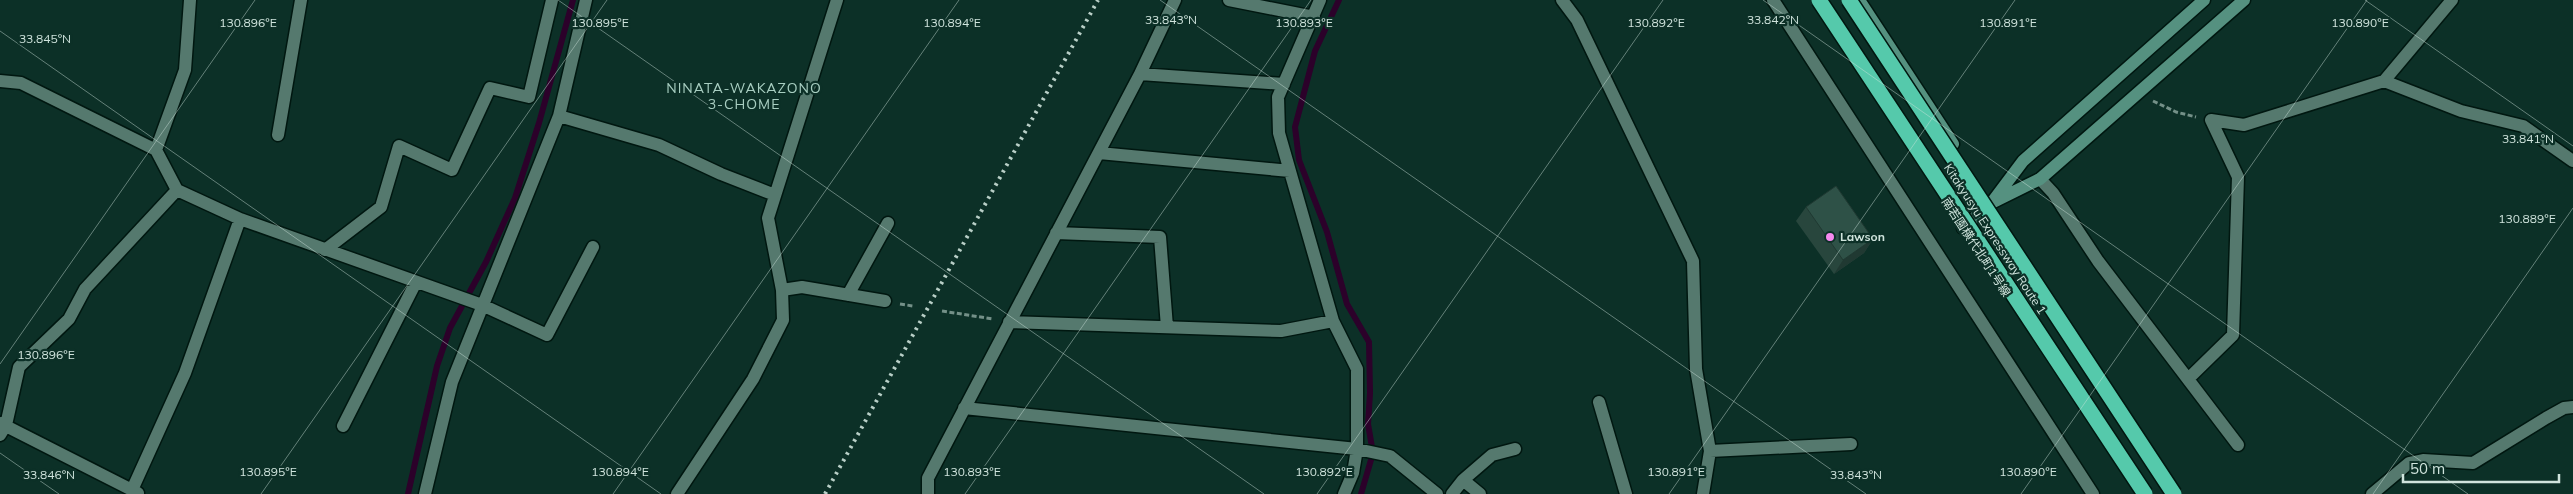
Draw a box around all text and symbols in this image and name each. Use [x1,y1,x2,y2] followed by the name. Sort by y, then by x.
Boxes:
[1145,12,1197,27] text: 33.843°N
[1747,12,1799,27] text: 33.842°N
[219,15,277,30] text: 130.896°E
[571,15,629,30] text: 130.895°E
[923,15,981,30] text: 130.894°E
[1275,15,1333,30] text: 130.893°E
[1627,15,1685,30] text: 130.892°E
[1979,15,2037,30] text: 130.891°E
[2331,15,2389,30] text: 130.890°E
[19,31,71,46] text: 33.845°N
[666,79,822,113] district label: NINATA-WAKAZONO 3-CHOME
[2502,131,2554,146] text: 33.841°N
[1941,161,2050,317] street label: Kitakyusyu Expressway Route 1
[1939,194,2014,299] street label: 南若園横代北町1号線
[2498,211,2556,226] text: 130.889°E
[1840,229,1885,244] place label: Lawson
[1824,231,1836,243] marker: Lawson
[17,347,75,362] text: 130.896°E
[2403,452,2559,484] scale bar
[2410,459,2445,478] text: 50 m
[239,464,297,479] text: 130.895°E
[591,464,649,479] text: 130.894°E
[943,464,1001,479] text: 130.893°E
[1295,464,1353,479] text: 130.892°E
[1647,464,1705,479] text: 130.891°E
[1999,464,2057,479] text: 130.890°E
[23,467,75,482] text: 33.846°N
[1830,467,1882,482] text: 33.843°N

